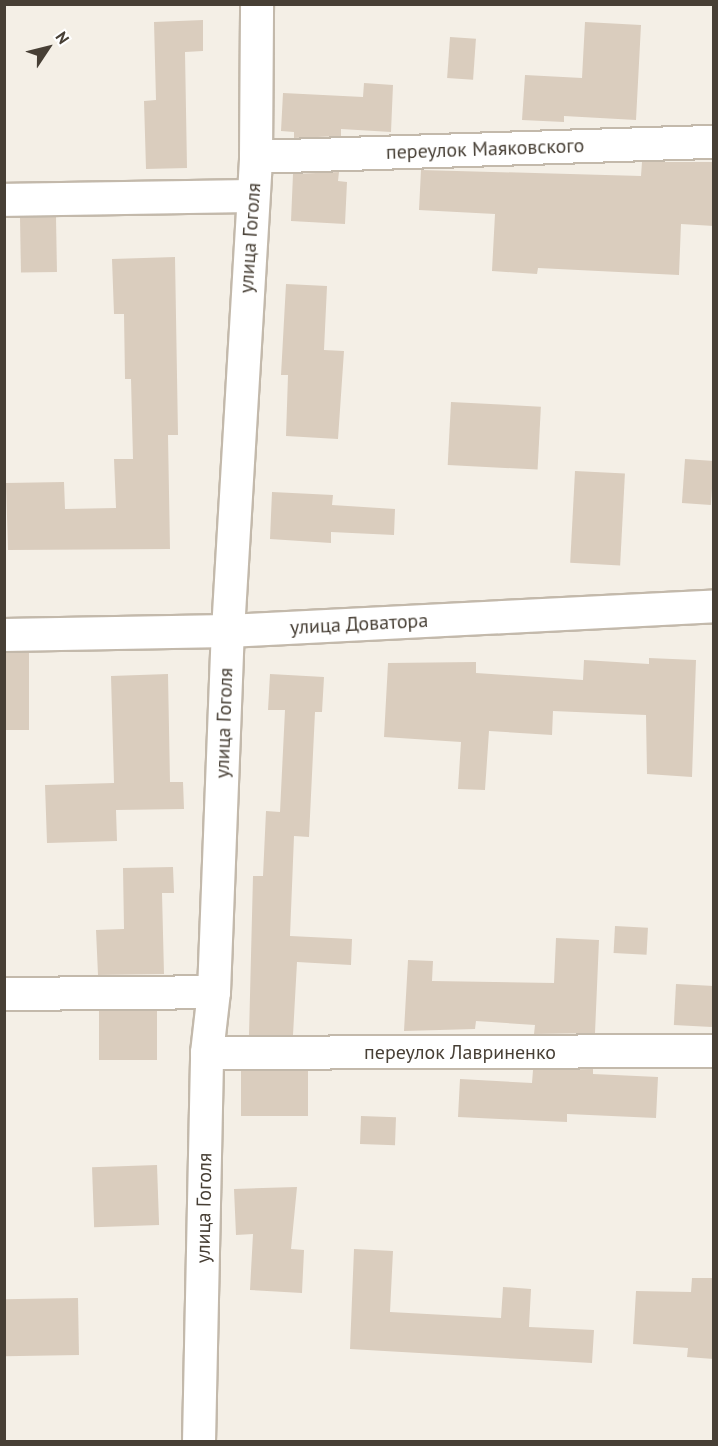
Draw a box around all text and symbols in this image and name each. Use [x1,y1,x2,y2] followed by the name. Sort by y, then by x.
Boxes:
[18,18,78,78] north arrow
[52,28,74,48] text: N
[385,134,585,164] street label: переулок Маяковского
[234,182,266,294] street label: улица Гоголя
[289,608,429,640] street label: улица Доватора
[210,667,238,779] street label: улица Гоголя
[364,1040,556,1064] street label: переулок Лавриненко
[191,1152,217,1264] street label: улица Гоголя

